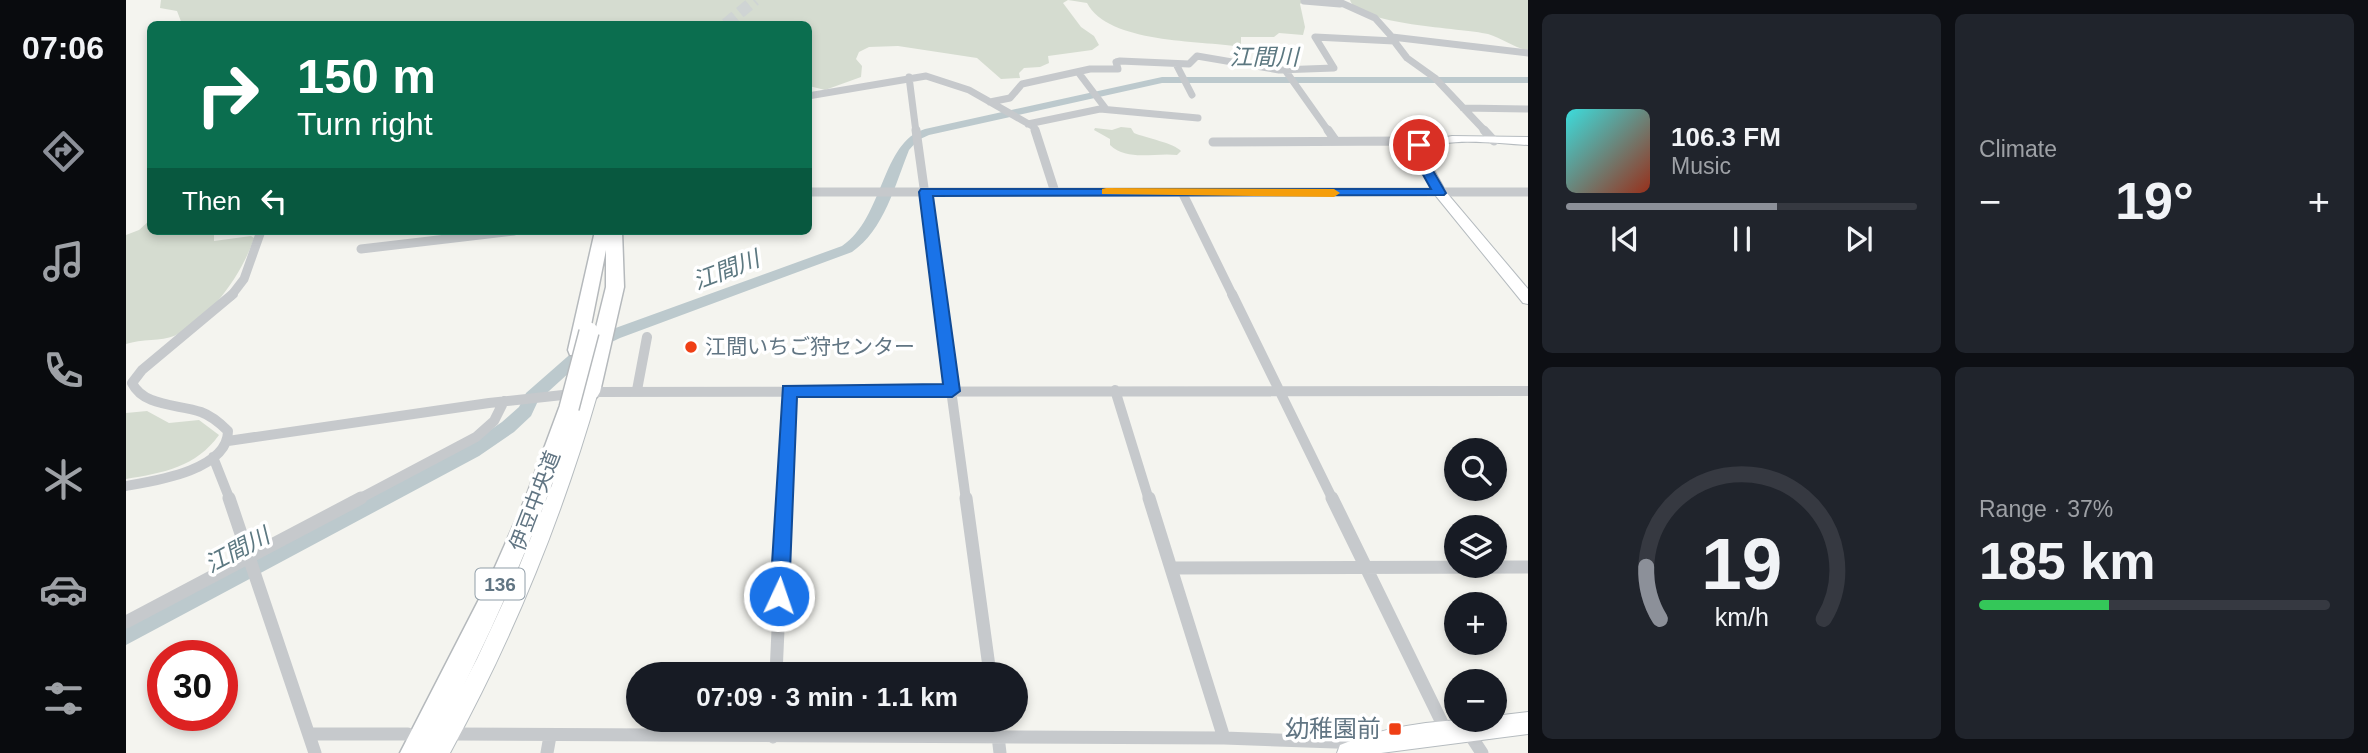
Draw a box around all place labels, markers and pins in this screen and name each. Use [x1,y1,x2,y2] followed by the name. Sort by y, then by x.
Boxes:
[1389,115,1449,175] pin
[705,335,915,358] place label: 江間いちご狩センター
[683,339,699,355] marker: 江間いちご狩センター
[1285,715,1381,742] place label: 幼稚園前
[1387,721,1403,737] marker: 幼稚園前

